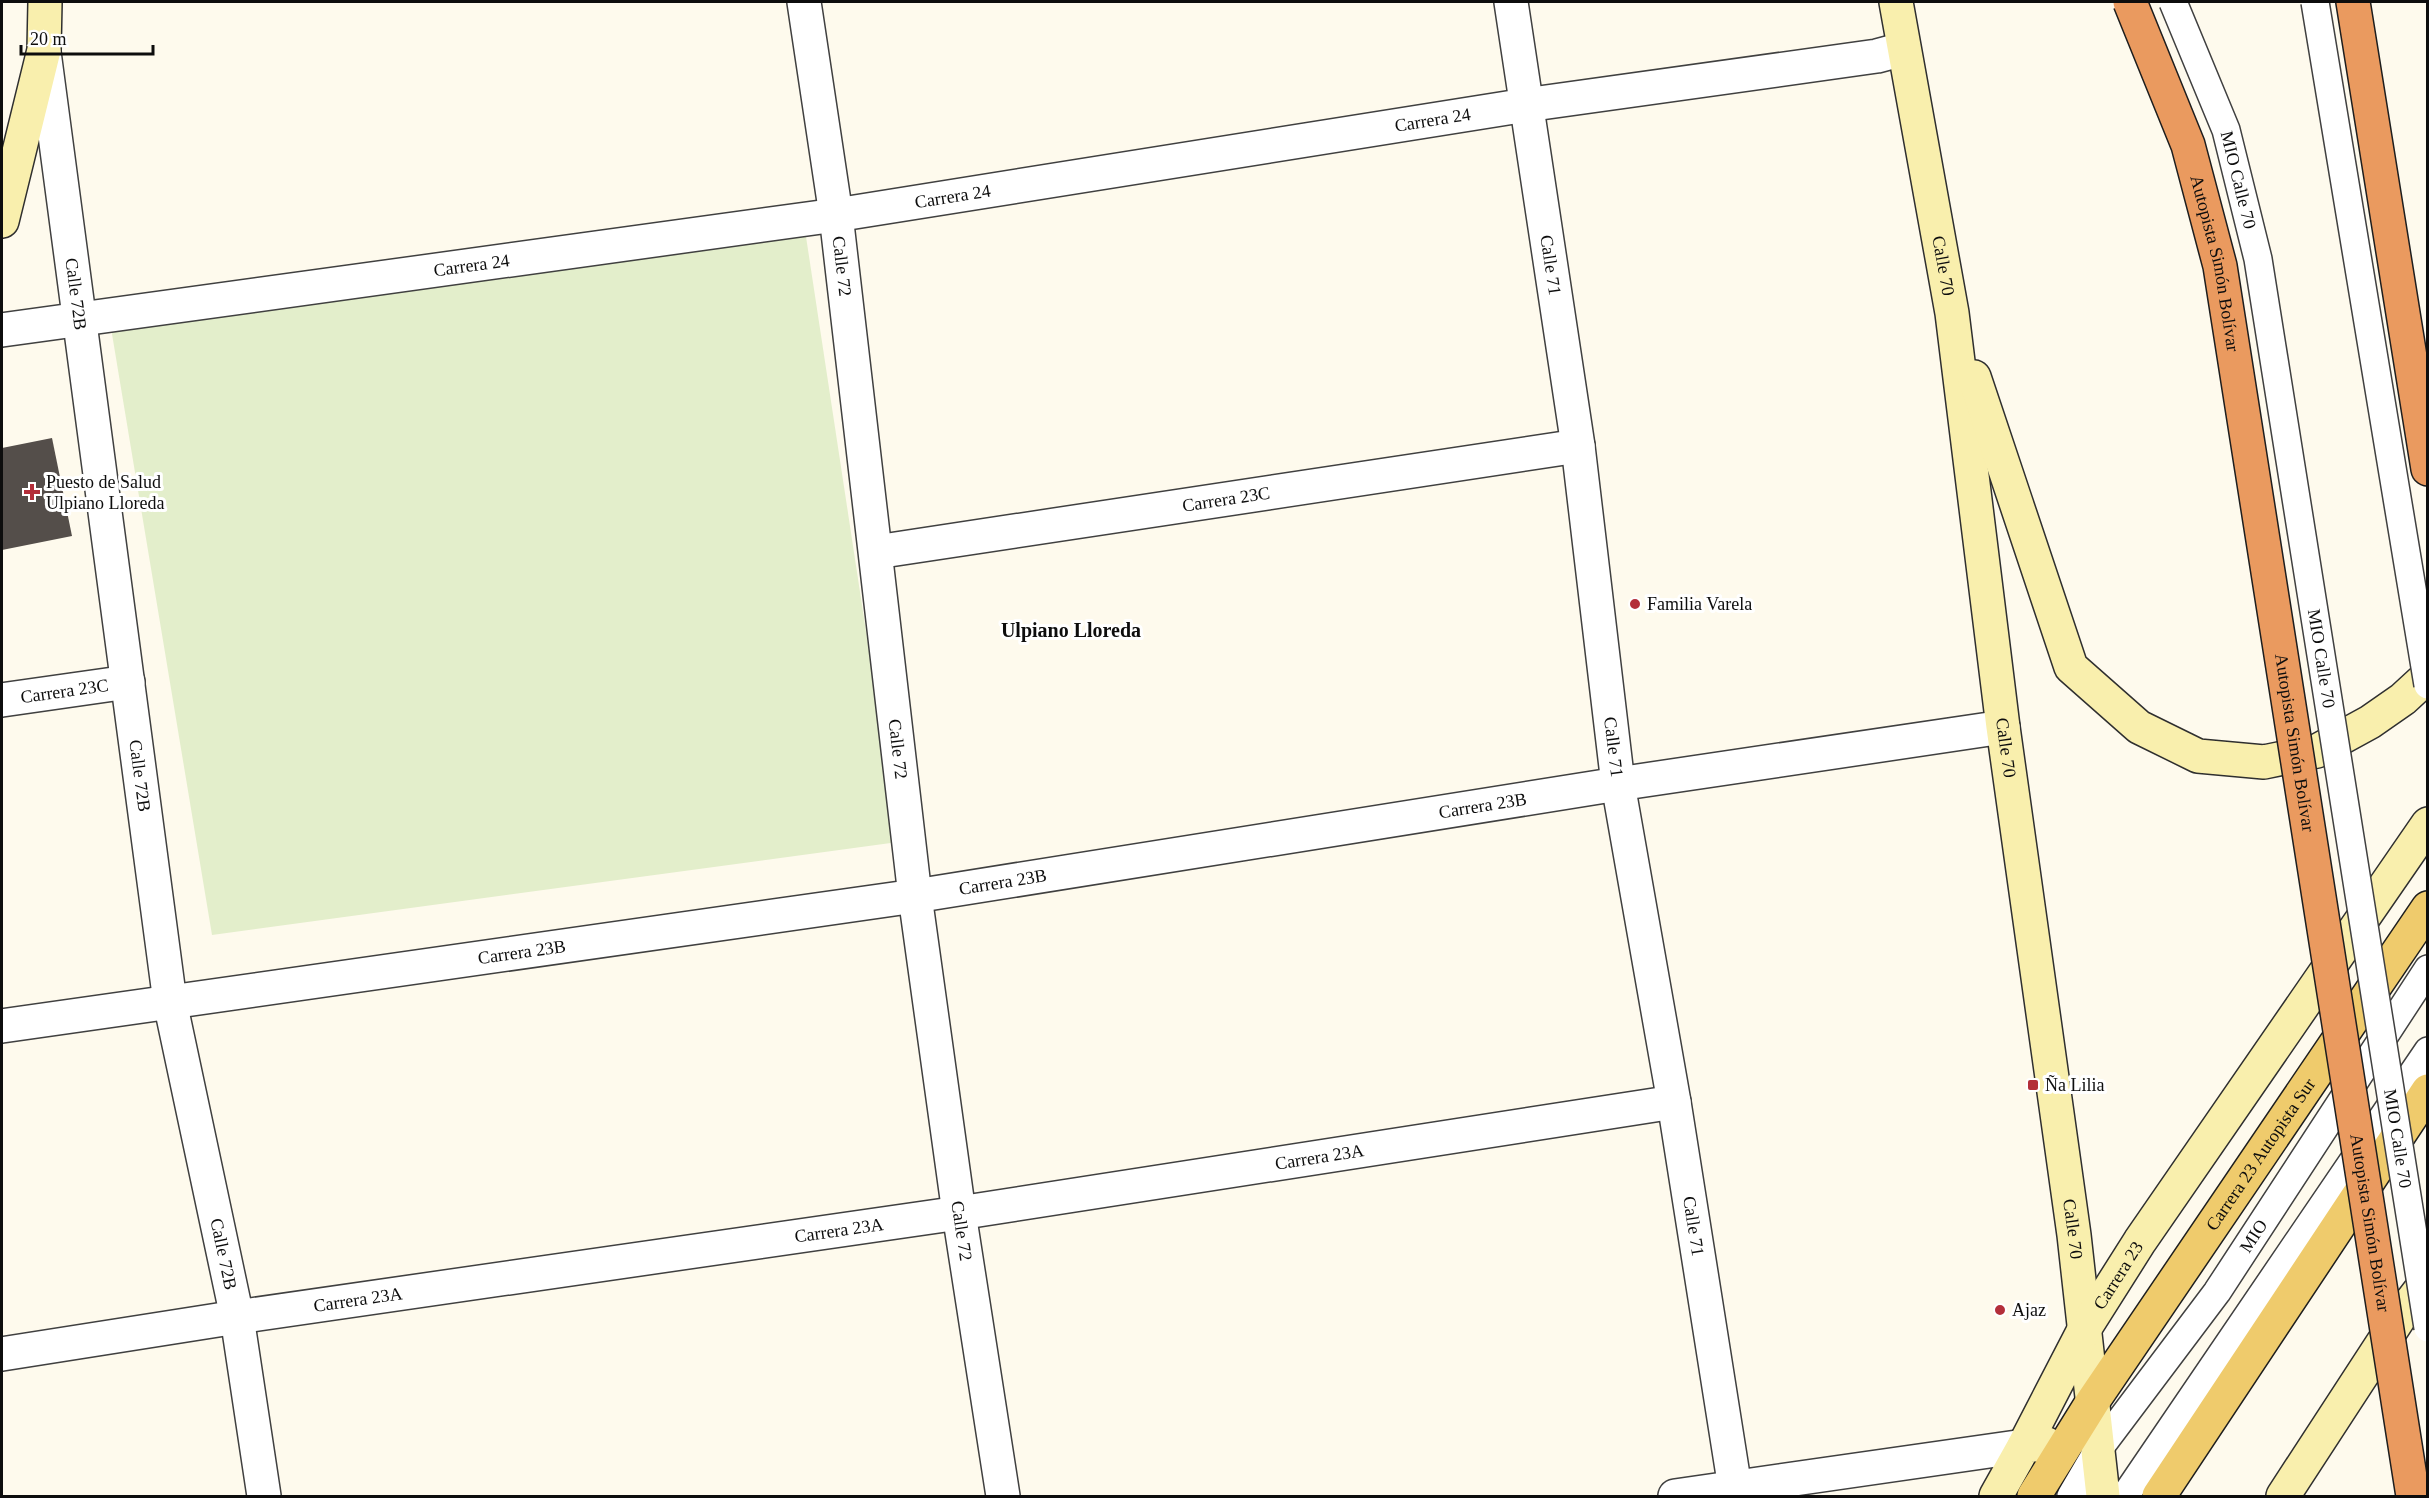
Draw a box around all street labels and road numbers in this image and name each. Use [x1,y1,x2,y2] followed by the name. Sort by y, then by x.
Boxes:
[1393,104,1472,136] street label: Carrera 24
[2217,129,2260,231] street label: MIO Calle 70
[2186,173,2243,353] street label: Autopista Simón Bolívar
[913,181,992,212] street label: Carrera 24
[1536,234,1565,296] street label: Calle 71
[1928,234,1959,297] street label: Calle 70
[829,235,855,297] street label: Calle 72
[432,250,511,280] street label: Carrera 24
[61,257,91,331] street label: Calle 72B
[1181,483,1271,516] street label: Carrera 23C
[2304,608,2339,710] street label: MIO Calle 70
[2271,652,2319,833] street label: Autopista Simón Bolívar
[19,675,110,707] street label: Carrera 23C
[1600,716,1627,778] street label: Calle 71
[1992,716,2020,779] street label: Calle 70
[885,718,911,780] street label: Calle 72
[125,738,155,813] street label: Calle 72B
[1437,789,1528,822] street label: Carrera 23B
[957,865,1048,899] street label: Carrera 23B
[477,936,567,968] street label: Carrera 23B
[2202,1074,2319,1234] street label: Carrera 23 Autopista Sur
[2380,1088,2416,1189] street label: MIO Calle 70
[2346,1132,2394,1313] street label: Autopista Simón Bolívar
[1274,1140,1365,1174] street label: Carrera 23A
[1679,1195,1708,1258] street label: Calle 71
[2059,1198,2087,1260] street label: Calle 70
[947,1199,976,1262] street label: Calle 72
[793,1214,885,1247] street label: Carrera 23A
[206,1216,241,1292] street label: Calle 72B
[2236,1216,2272,1256] street label: MIO
[2089,1238,2147,1313] street label: Carrera 23
[312,1283,404,1316] street label: Carrera 23A

